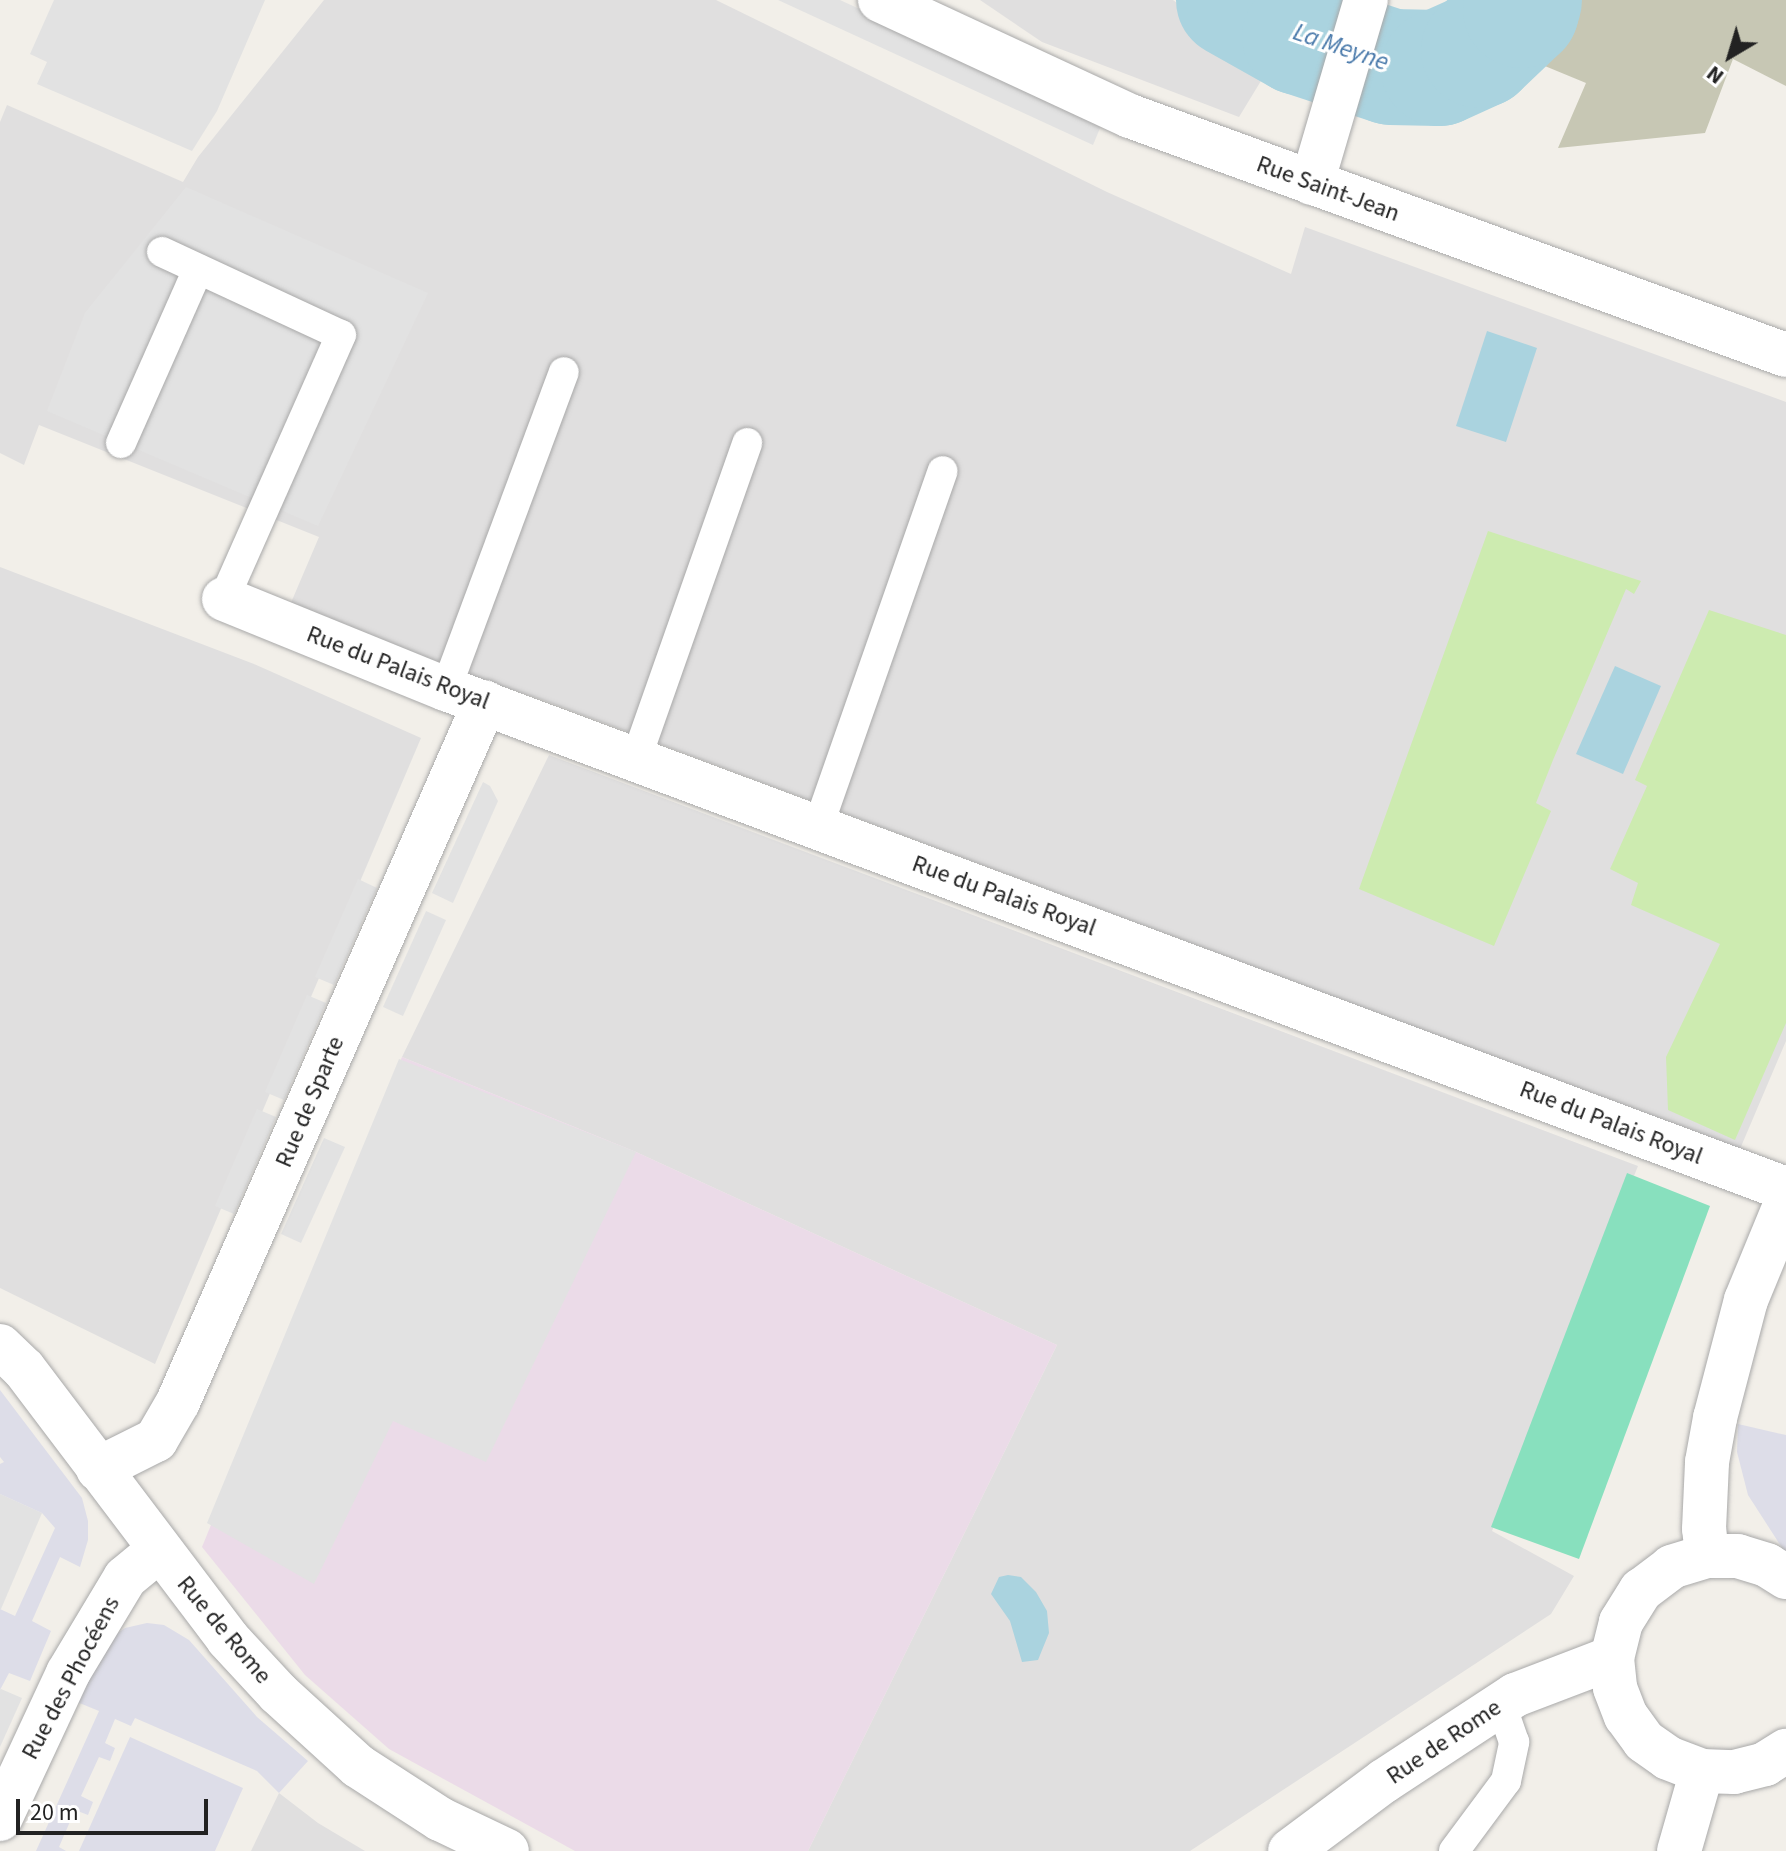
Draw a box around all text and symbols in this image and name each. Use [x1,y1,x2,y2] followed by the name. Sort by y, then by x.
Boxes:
[1289,16,1393,78] water label: La Meyne
[1690,16,1770,96] north arrow
[1700,58,1731,92] text: N
[1253,150,1403,228] street label: Rue Saint-Jean
[303,620,493,716] street label: Rue du Palais Royal
[908,849,1100,943] street label: Rue du Palais Royal
[270,1032,350,1172] street label: Rue de Sparte
[1516,1075,1706,1171] street label: Rue du Palais Royal
[171,1570,277,1690] street label: Rue de Rome
[16,1592,126,1764] street label: Rue des Phocéens
[1381,1693,1507,1791] street label: Rue de Rome
[20,1783,212,1833] scale bar
[30,1795,79,1830] text: 20 m

